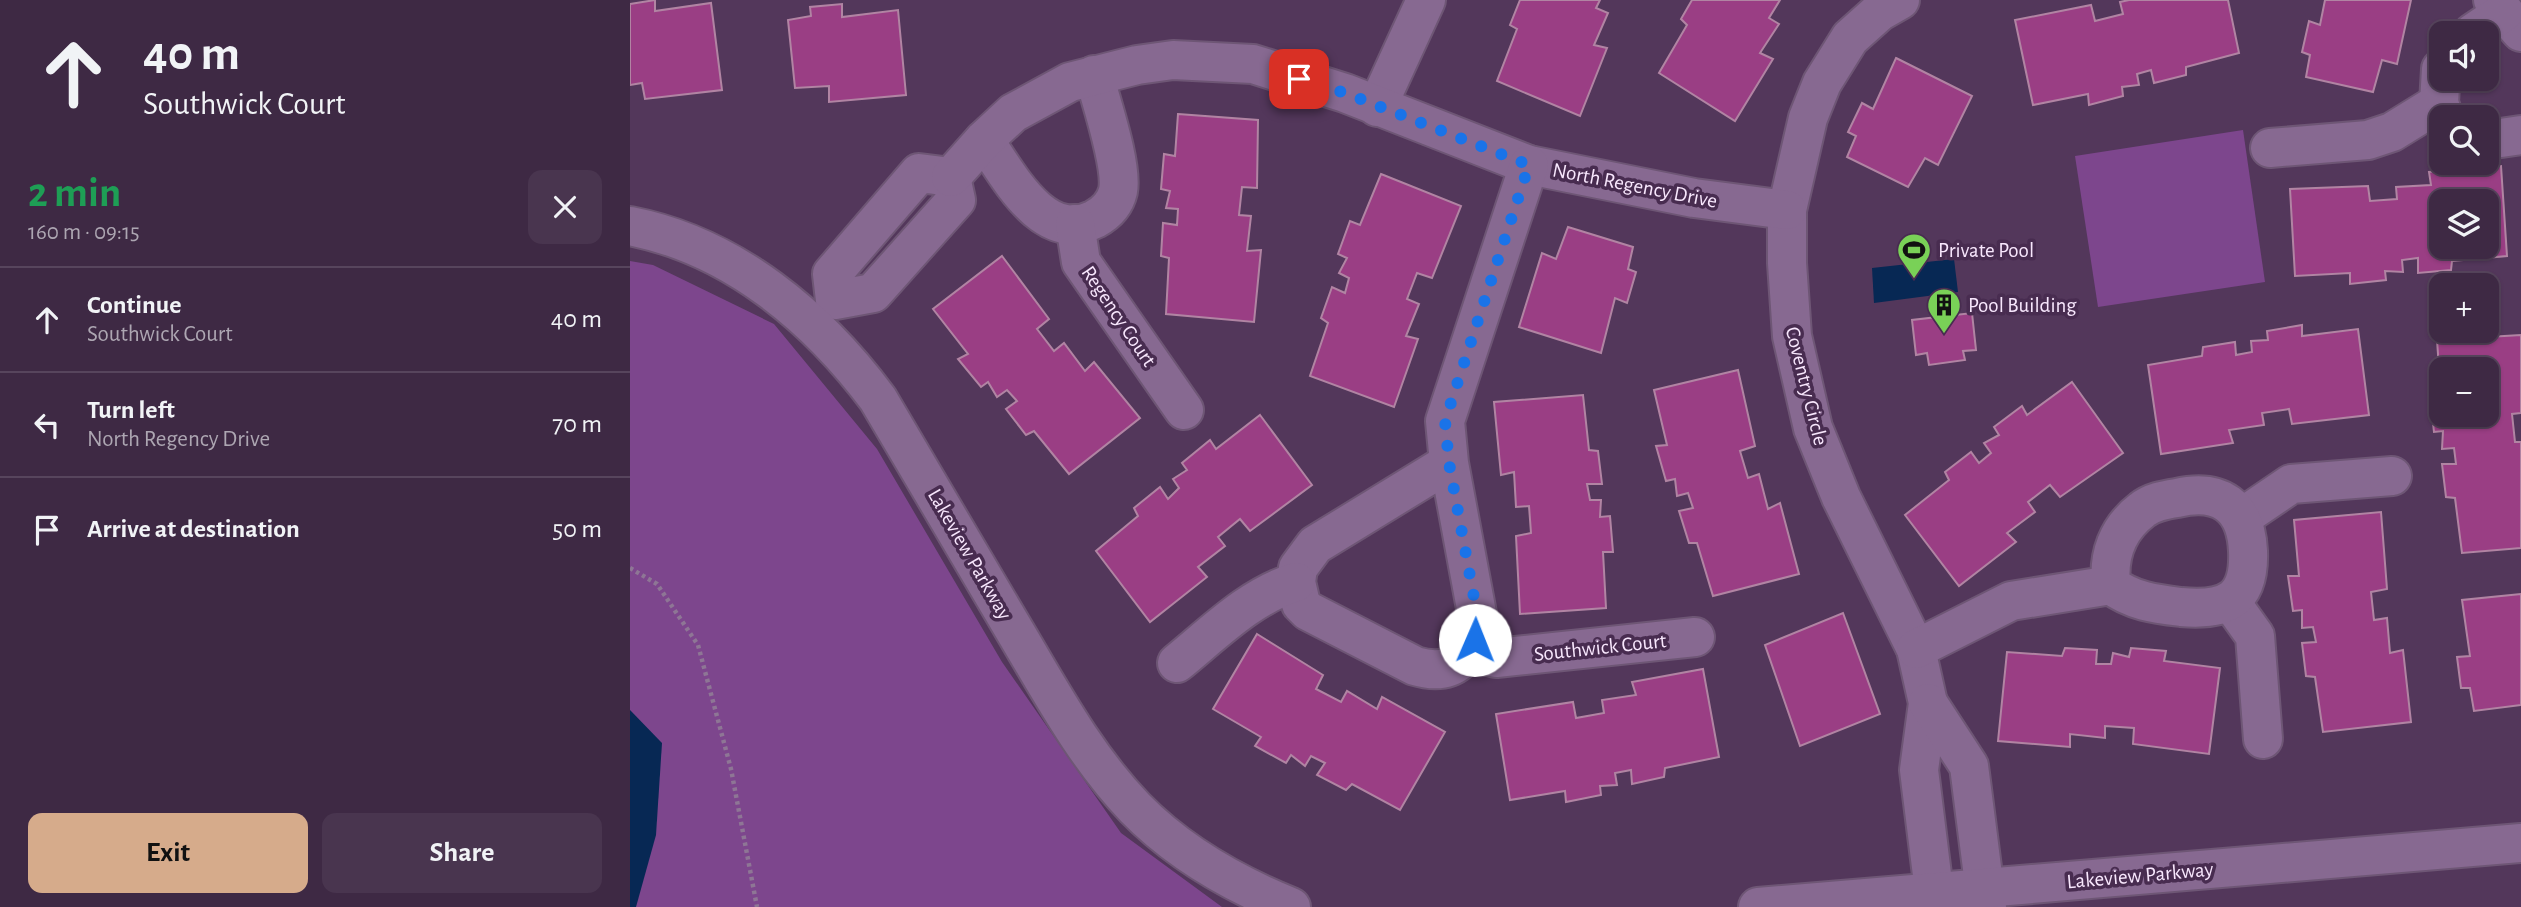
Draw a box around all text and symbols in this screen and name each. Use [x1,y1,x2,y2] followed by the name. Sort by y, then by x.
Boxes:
[2429,21,2499,427] map controls
[2429,21,2499,91] button: sound
[28,28,119,119] icon: ahead
[143,30,240,79] text: 40 m
[1269,49,1329,109] pin
[1280,60,1318,98] icon: arrive
[143,88,346,120] text: Southwick Court
[2429,105,2499,175] button: search
[1551,159,1719,212] street label: North Regency Drive
[528,170,602,244] button: close
[28,172,121,214] text: 2 min
[2429,189,2499,259] button: layers
[28,221,140,244] text: 160 m · 09:15
[1895,231,1933,280] sports icon: Private Pool
[1938,240,2034,261] place label: Private Pool
[1077,262,1160,371] street label: Regency Court
[2429,273,2499,343] button: +
[1925,286,1963,335] building icon: Pool Building
[87,292,182,318] text: Continue
[1968,295,2077,316] place label: Pool Building
[28,301,66,339] icon: ahead
[551,306,602,332] text: 40 m
[87,323,233,346] text: Southwick Court
[1782,325,1831,448] street label: Coventry Circle
[2429,357,2499,427] button: −
[87,397,175,423] text: Turn left
[28,406,66,444] icon: left
[552,411,602,437] text: 70 m
[87,428,270,451] text: North Regency Drive
[924,485,1015,623] street label: Lakeview Parkway
[28,511,66,549] icon: arrive
[87,516,300,542] text: Arrive at destination
[552,516,602,542] text: 50 m
[1438,603,1512,677] position arrow
[1533,630,1668,665] street label: Southwick Court
[28,813,308,893] button: Exit
[322,813,602,893] button: Share
[2066,859,2214,892] street label: Lakeview Parkway

